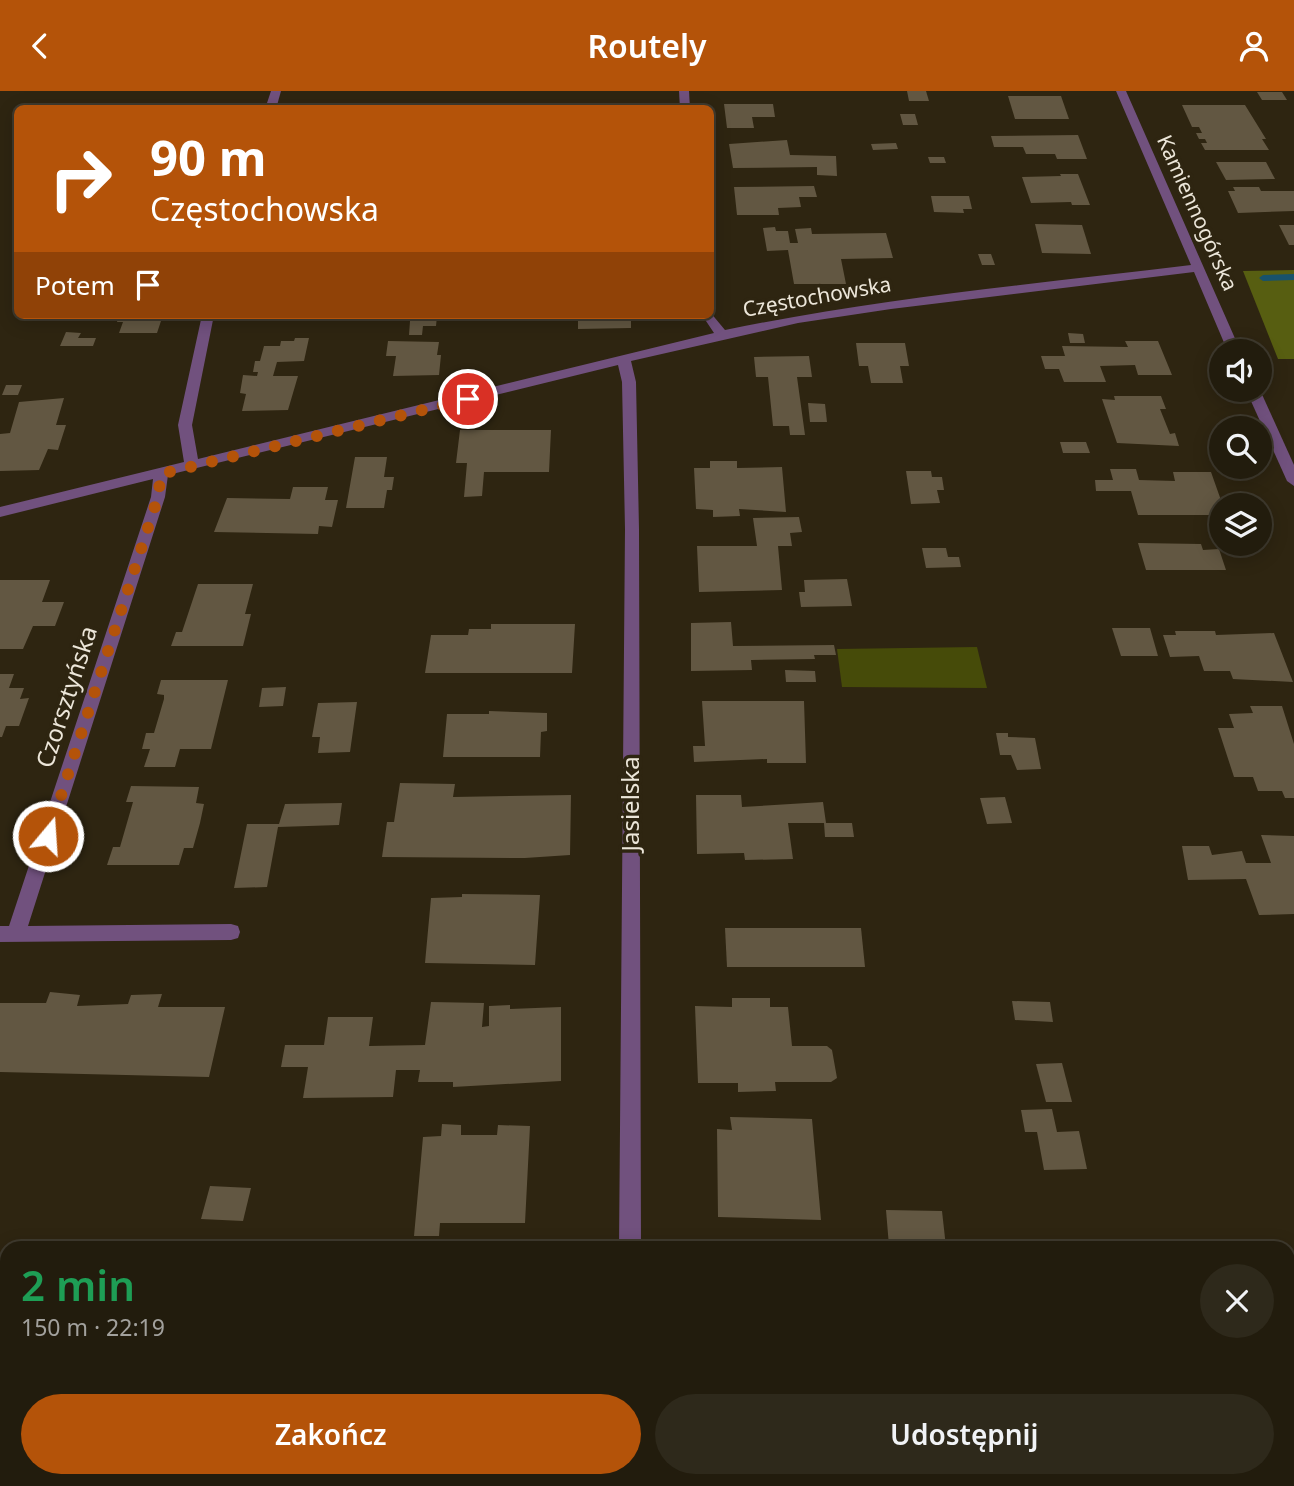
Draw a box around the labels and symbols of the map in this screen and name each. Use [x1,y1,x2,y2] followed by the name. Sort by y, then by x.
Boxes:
[1151,130,1245,295] street label: Kamiennogórska
[740,269,893,323] street label: Częstochowska
[438,369,498,429] pin
[27,621,104,772] street label: Czorsztyńska
[613,756,646,854] street label: Jasielska
[11.0,799,85.0,873] position arrow

